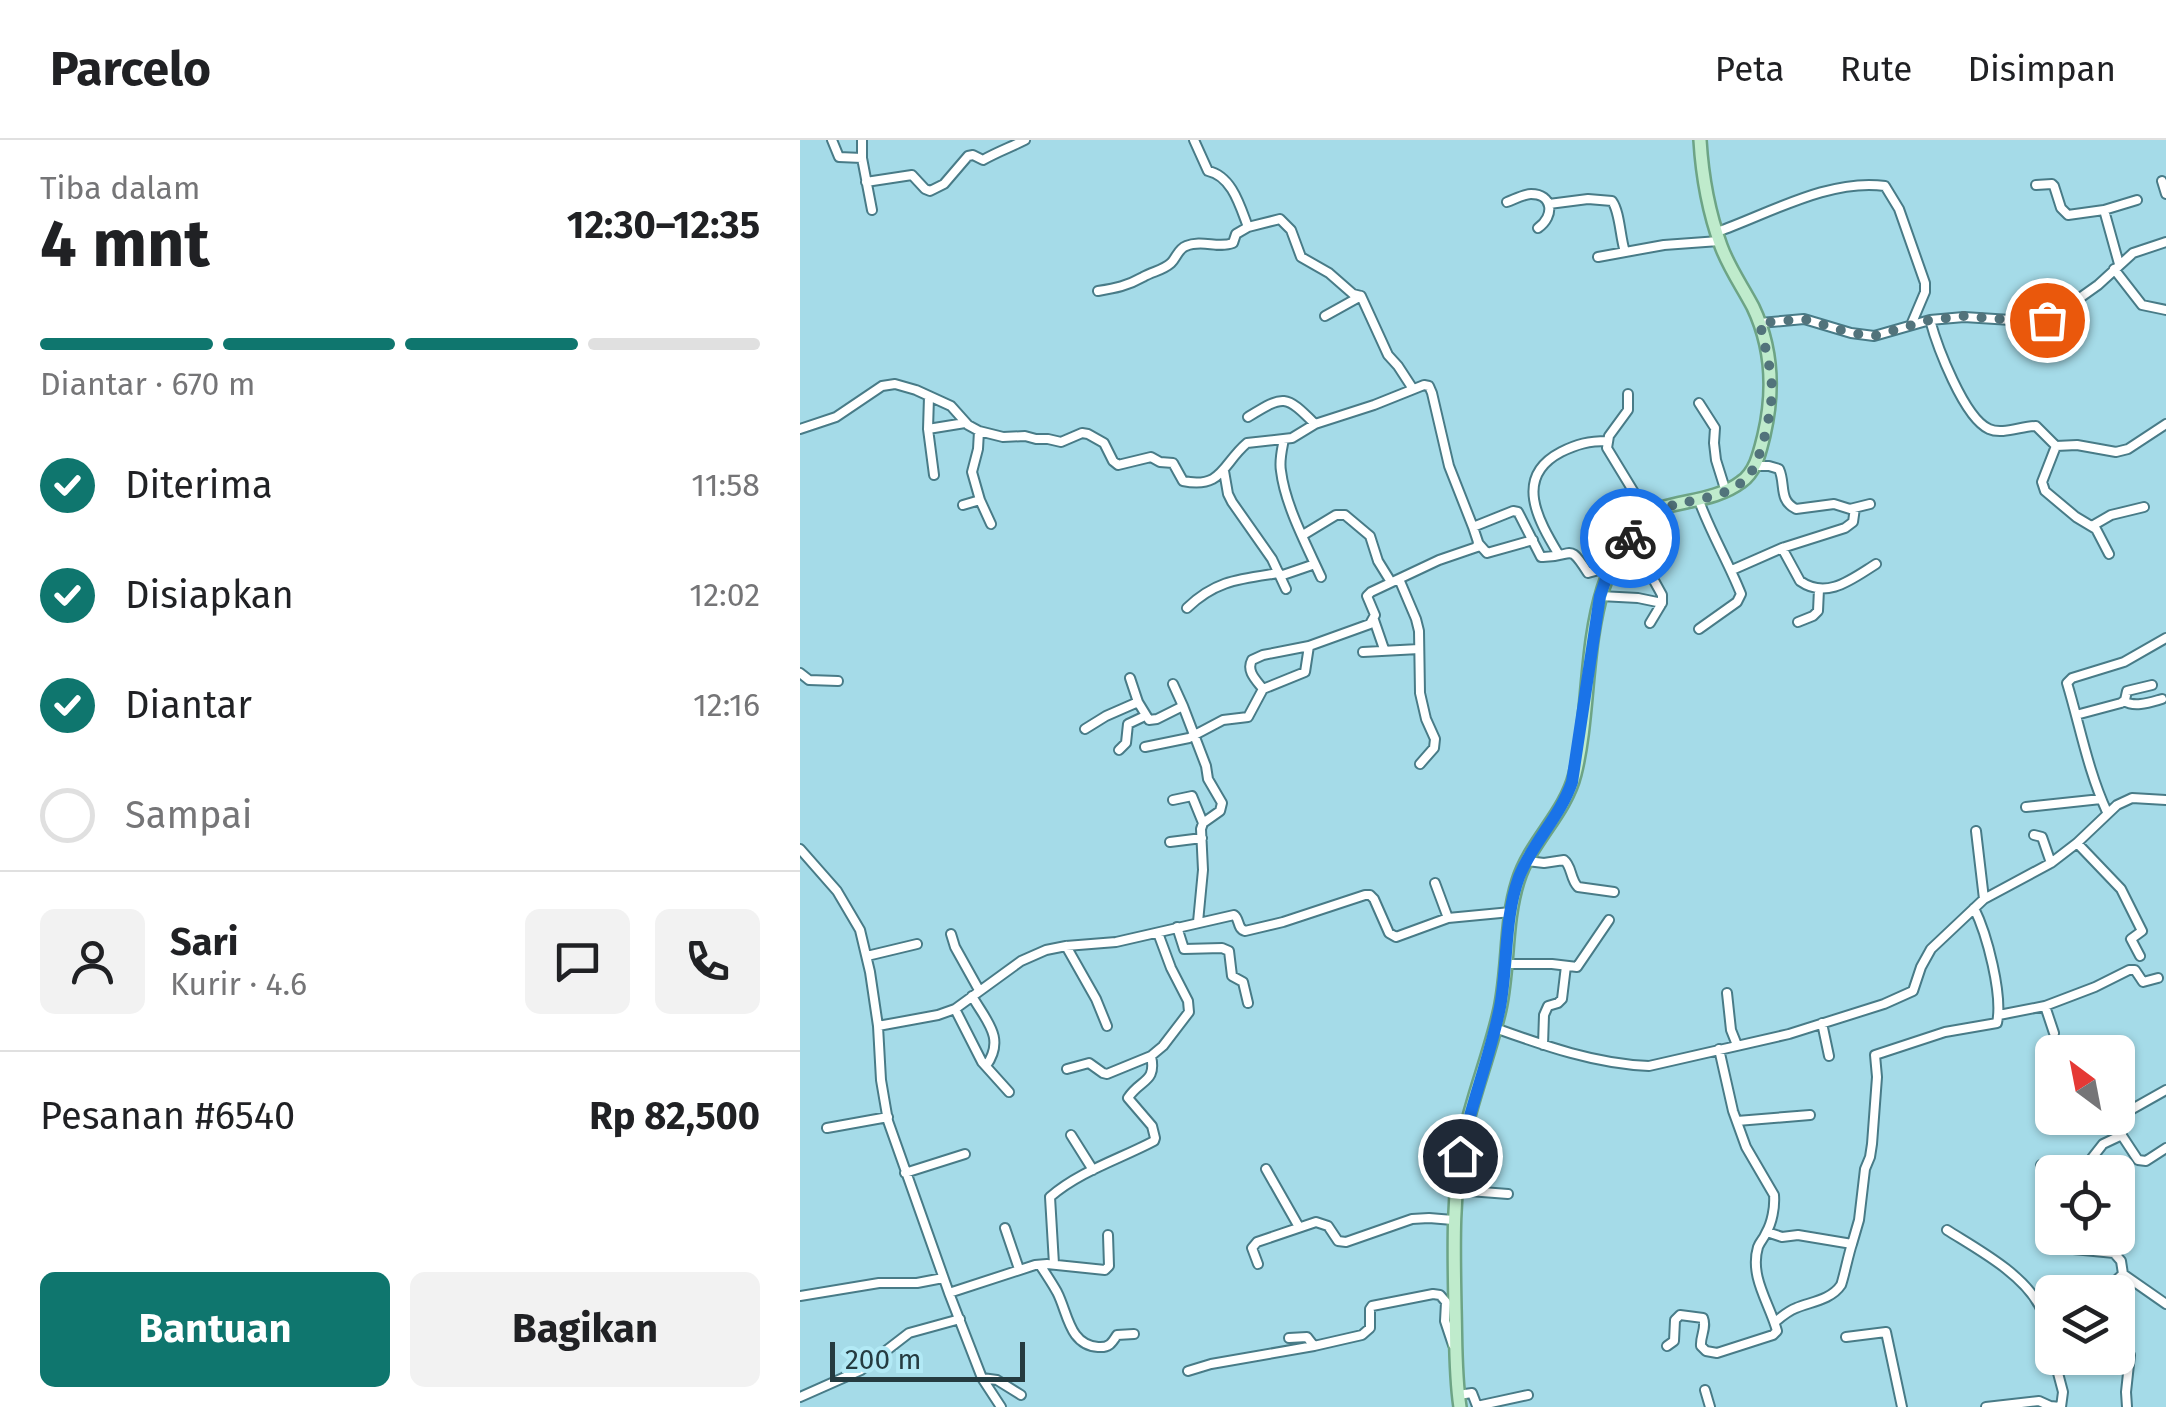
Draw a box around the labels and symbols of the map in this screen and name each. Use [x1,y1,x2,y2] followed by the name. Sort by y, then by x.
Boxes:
[2005,278,2090,363] pin
[1580,488,1680,588] courier
[2035,1035,2135,1135] north arrow
[1418,1114,1503,1199] pin
[830,1337,1025,1382] scale bar

